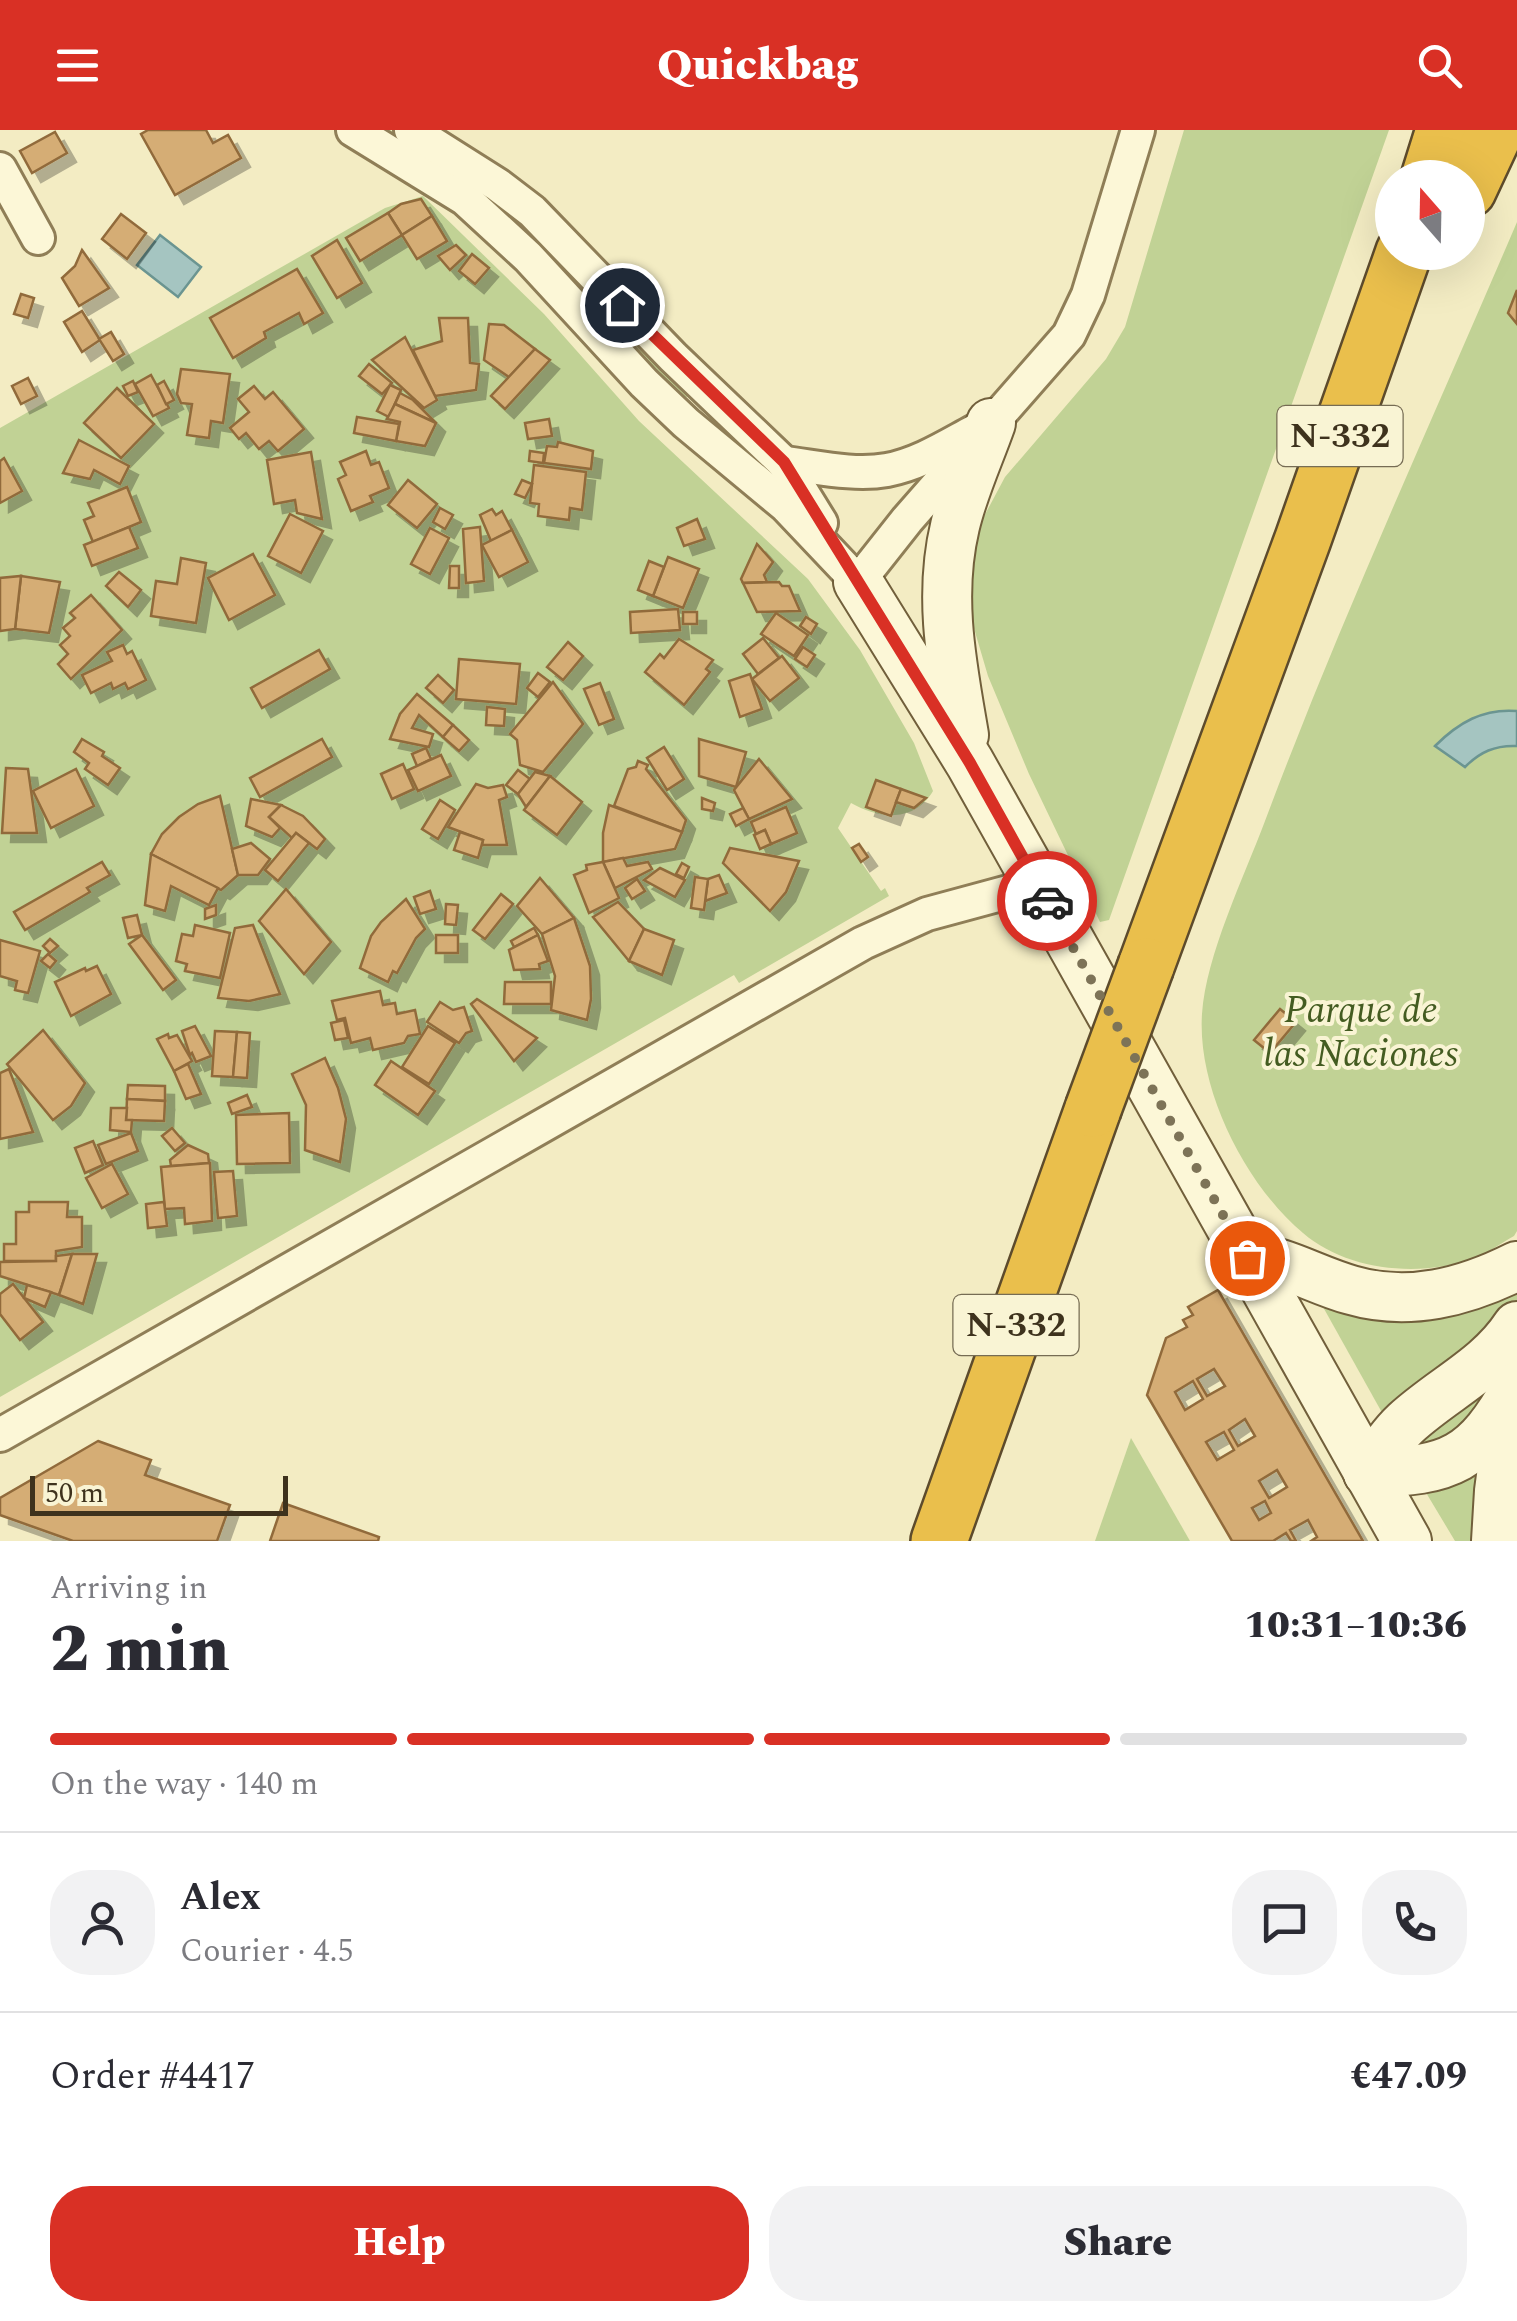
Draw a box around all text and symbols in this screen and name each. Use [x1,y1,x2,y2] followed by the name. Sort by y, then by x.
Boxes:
[657,31,860,100] text: Quickbag
[50,38,105,93] icon: menu
[1412,38,1467,93] icon: search
[1375,160,1485,270] north arrow
[1375,160,1485,270] map controls
[580,263,665,348] pin
[595,278,650,333] icon: home
[1278,406,1402,466] road number: N-332
[997,851,1097,951] courier
[1020,874,1075,929] icon: car
[1264,982,1458,1084] park label: Parque de las Naciones
[1205,1216,1290,1301] pin
[1220,1231,1275,1286] icon: bag
[954,1295,1078,1355] road number: N-332
[30,1471,288,1516] scale bar
[45,1472,104,1515] text: 50 m
[50,1564,207,1613] text: Arriving in
[1244,1597,1467,1655] text: 10:31–10:36
[50,1601,230,1700] text: 2 min
[50,1760,318,1809] text: On the way · 140 m
[180,1869,261,1927] text: Alex
[50,1870,155,1975] button: person
[1232,1870,1337,1975] button: chat
[1362,1870,1467,1975] button: phone
[180,1927,353,1976] text: Courier · 4.5
[50,2048,255,2106] text: Order #4417
[1350,2048,1467,2106] text: €47.09
[50,2186,749,2301] button: Help
[769,2186,1467,2301] button: Share

